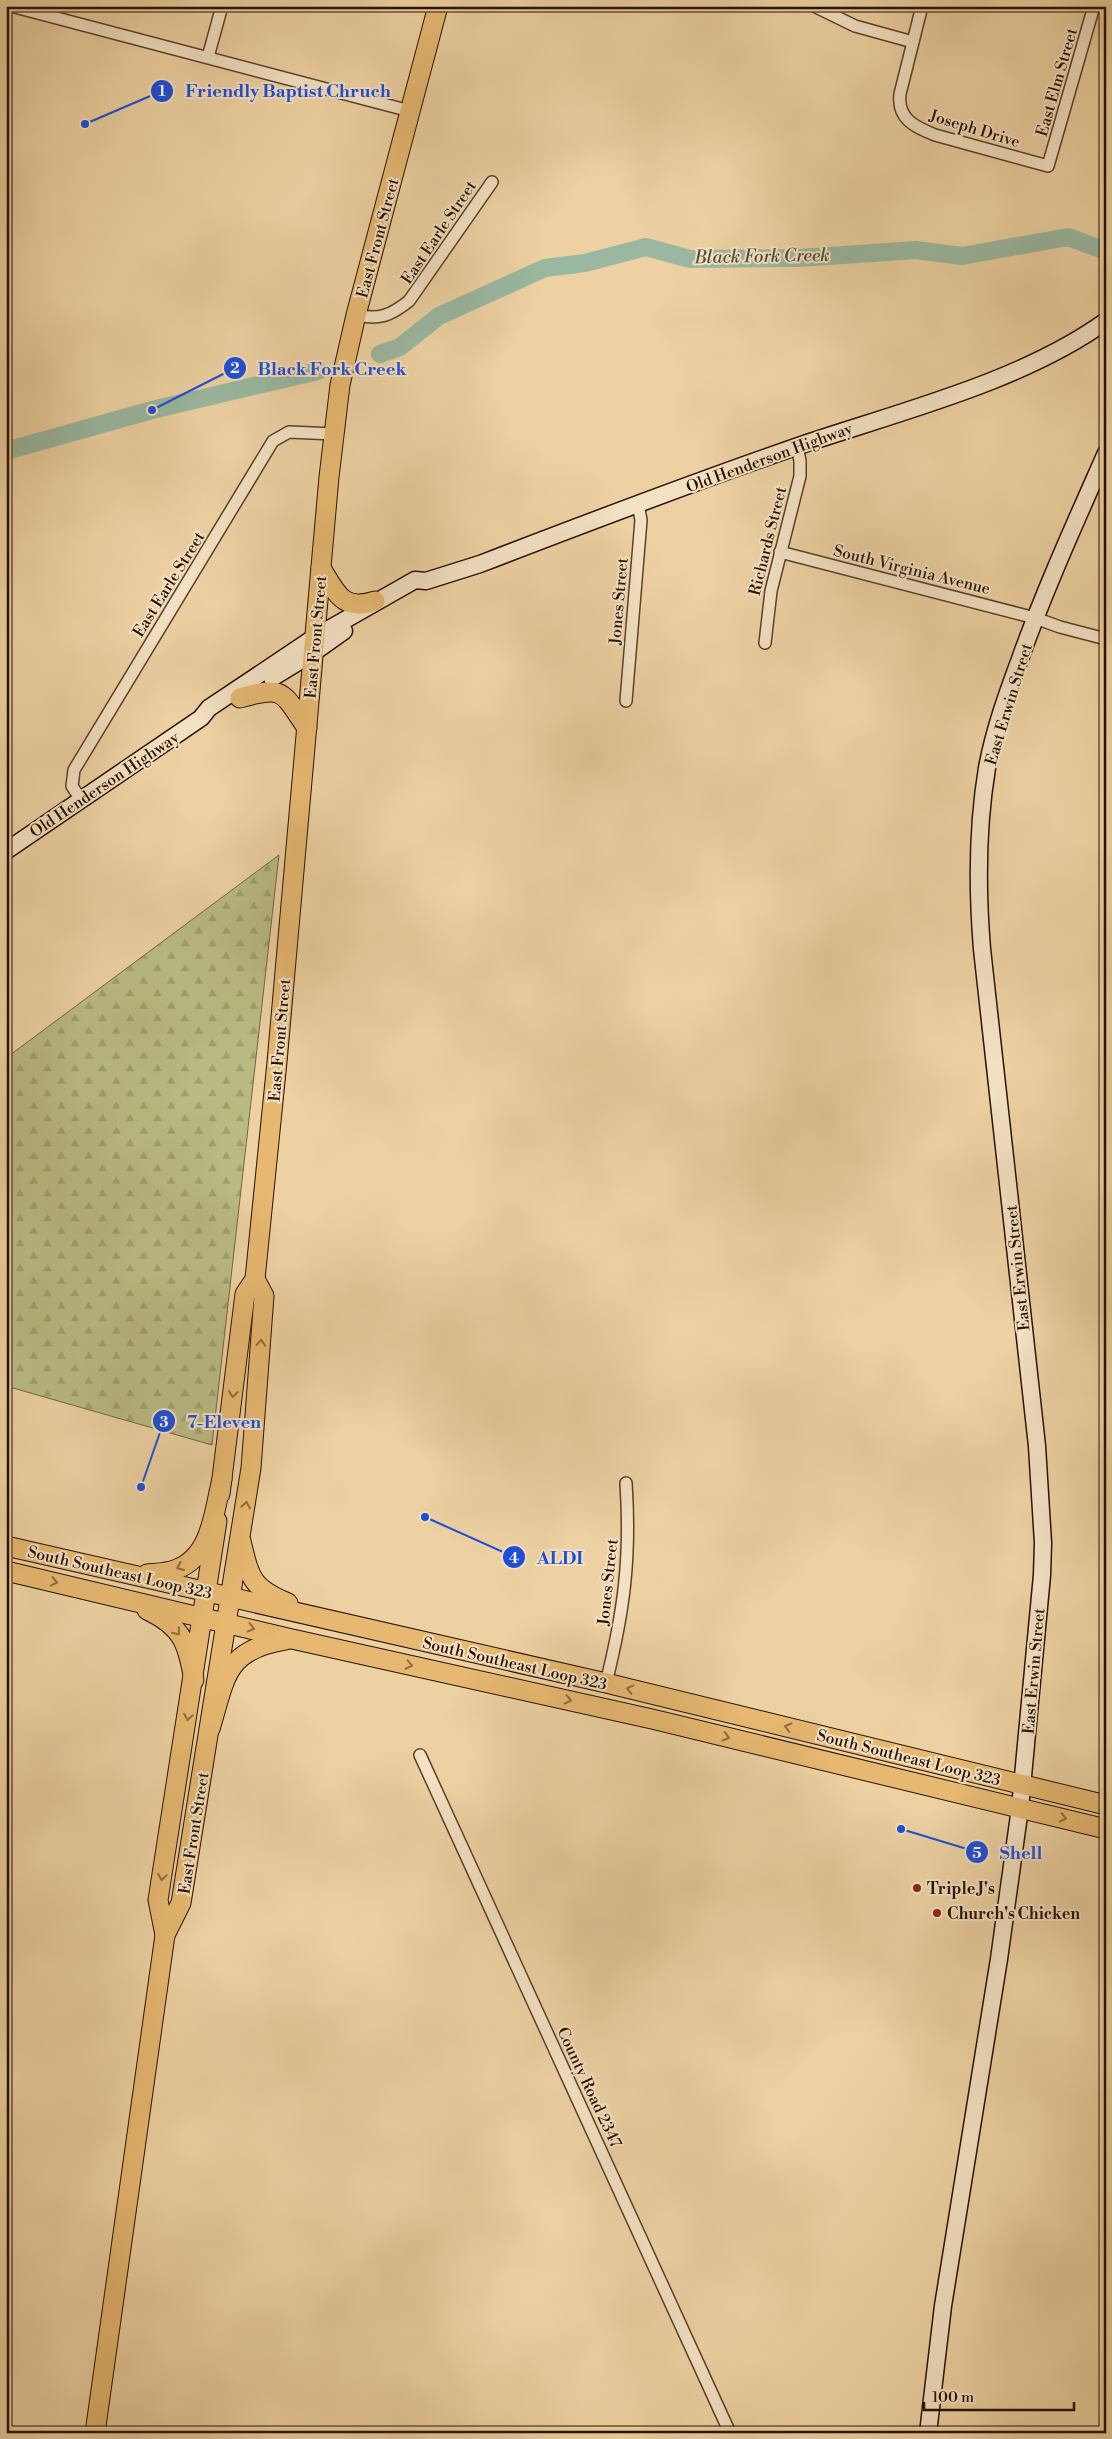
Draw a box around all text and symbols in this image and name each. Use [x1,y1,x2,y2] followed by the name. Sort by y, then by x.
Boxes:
[1032,25,1082,139] street label: East Elm Street
[150,74,400,107] callout: Friendly Baptist Chruch
[185,80,391,103] text: Friendly Baptist Chruch
[158,82,166,101] text: 1
[926,105,1022,152] street label: Joseph Drive
[352,176,404,300] street label: East Front Street
[397,177,481,288] street label: East Earle Street
[693,244,830,269] water label: Black Fork Creek
[223,352,417,385] callout: Black Fork Creek
[257,358,407,381] text: Black Fork Creek
[230,359,240,378] text: 2
[683,418,856,497] street label: Old Henderson Highway
[745,484,791,598] street label: Richards Street
[128,528,209,641] street label: East Earle Street
[831,541,992,599] street label: South Virginia Avenue
[605,556,633,646] street label: Jones Street
[301,574,331,699] street label: East Front Street
[981,641,1037,768] street label: East Erwin Street
[26,727,183,842] street label: Old Henderson Highway
[265,977,295,1102] street label: East Front Street
[1001,1204,1035,1332] street label: East Erwin Street
[255,1339,266,1347] one-way arrow
[228,1390,239,1398] one-way arrow
[151,1405,271,1438] callout: 7-Eleven
[187,1411,261,1434] text: 7-Eleven
[159,1413,169,1432] text: 3
[240,1501,251,1509] one-way arrow
[593,1537,623,1628] street label: Jones Street
[501,1541,593,1574] callout: ALDI
[26,1542,214,1604] street label: South Southeast Loop 323
[536,1547,583,1570] text: ALDI
[509,1549,519,1568] text: 4
[177,1560,186,1570] one-way arrow
[49,1576,58,1587] one-way arrow
[1019,1607,1049,1735] street label: East Erwin Street
[246,1622,255,1633] one-way arrow
[171,1626,180,1635] one-way arrow
[421,1633,609,1695] street label: South Southeast Loop 323
[404,1659,413,1670] one-way arrow
[626,1684,635,1695] one-way arrow
[563,1694,572,1705] one-way arrow
[183,1713,193,1721] one-way arrow
[784,1722,793,1733] one-way arrow
[815,1725,1003,1791] street label: South Southeast Loop 323
[721,1731,730,1742] one-way arrow
[174,1770,214,1896] street label: East Front Street
[1058,1813,1066,1823] one-way arrow
[964,1836,1052,1869] callout: Shell
[1000,1842,1043,1865] text: Shell
[972,1844,982,1863] text: 5
[157,1874,168,1882] one-way arrow
[927,1879,995,1899] place label: Triple J's
[911,1882,923,1894] marker: Triple J's
[947,1904,1080,1924] place label: Church's Chicken
[931,1907,943,1919] marker: Church's Chicken
[552,2024,626,2151] street label: County Road 2347
[924,2379,1074,2411] scale bar
[932,2388,974,2407] text: 100 m

